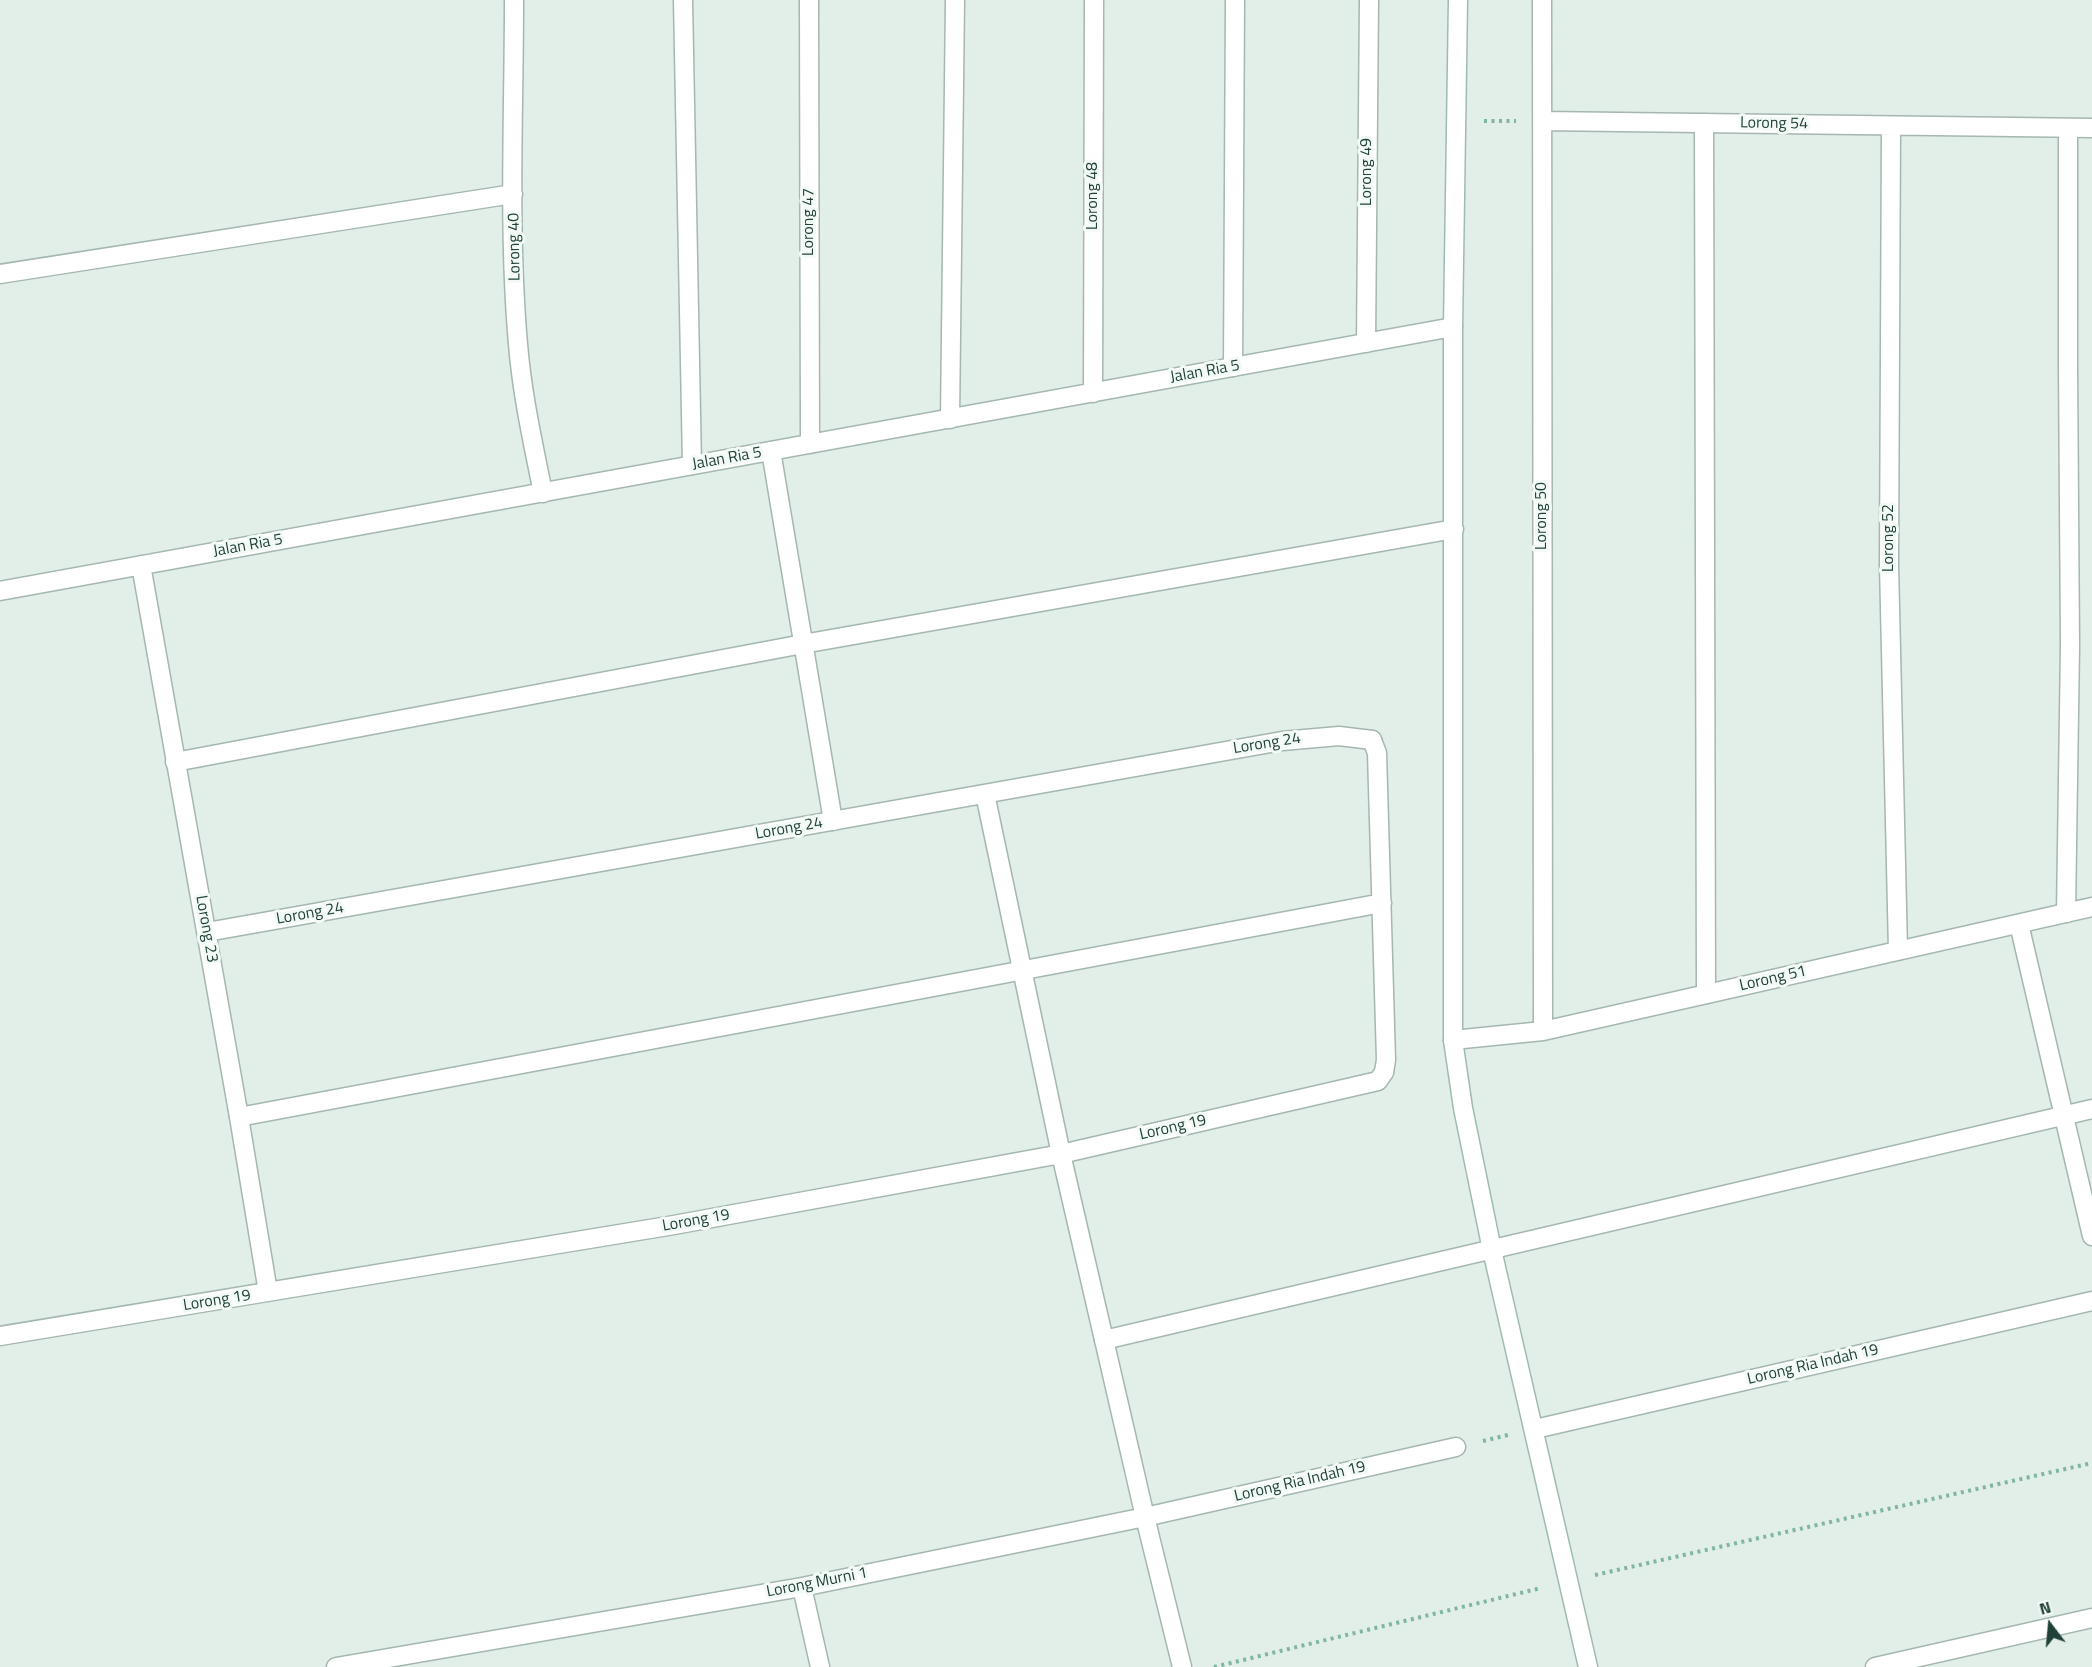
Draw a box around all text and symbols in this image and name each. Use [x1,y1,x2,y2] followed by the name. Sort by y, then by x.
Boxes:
[1740,114,1808,134] street label: Lorong 54
[1357,138,1377,206] street label: Lorong 49
[1083,162,1103,230] street label: Lorong 48
[799,188,819,256] street label: Lorong 47
[505,213,525,281] street label: Lorong 40
[1169,356,1241,388] street label: Jalan Ria 5
[691,443,763,475] street label: Jalan Ria 5
[1532,482,1552,550] street label: Lorong 50
[1879,504,1899,572] street label: Lorong 52
[212,530,284,562] street label: Jalan Ria 5
[1232,729,1302,759] street label: Lorong 24
[754,814,824,844] street label: Lorong 24
[191,894,221,964] street label: Lorong 23
[275,899,345,929] street label: Lorong 24
[1738,962,1808,996] street label: Lorong 51
[1138,1111,1208,1145] street label: Lorong 19
[661,1206,731,1236] street label: Lorong 19
[182,1286,252,1316] street label: Lorong 19
[1745,1341,1881,1389] street label: Lorong Ria Indah 19
[1232,1458,1368,1506] street label: Lorong Ria Indah 19
[765,1564,869,1602] street label: Lorong Murni 1
[2020,1595,2080,1655] north arrow
[2036,1595,2054,1621] text: N

